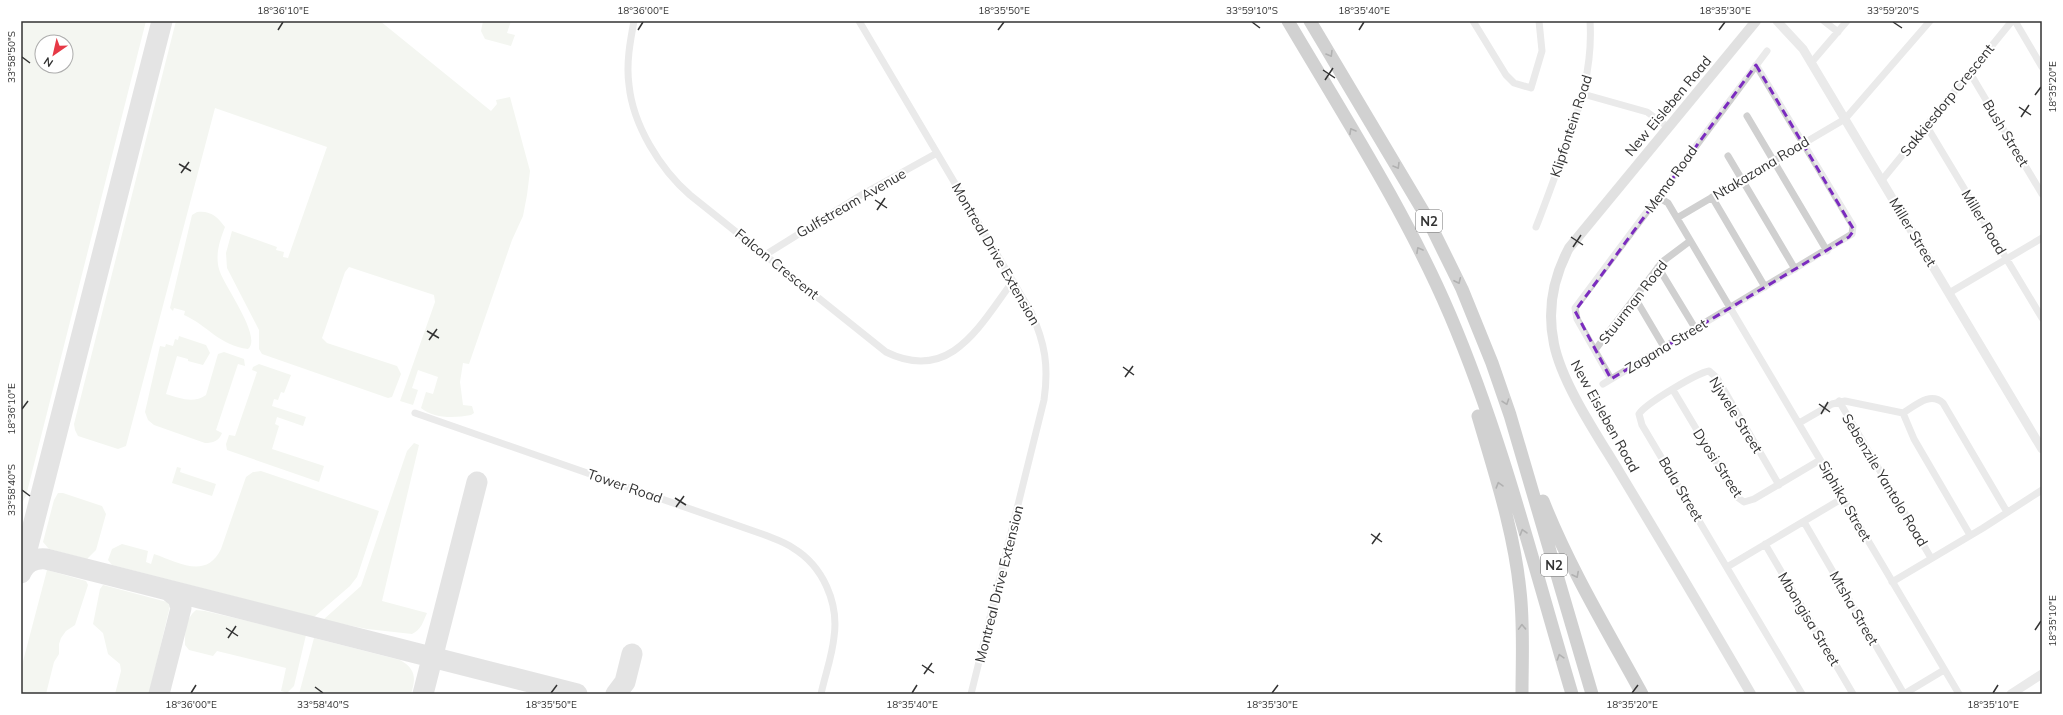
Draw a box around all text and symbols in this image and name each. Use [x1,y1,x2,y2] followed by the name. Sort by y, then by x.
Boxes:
[257,4,309,17] text: 18°36'10"E
[617,4,669,17] text: 18°36'00"E
[978,4,1030,17] text: 18°35'50"E
[1226,4,1278,17] text: 33°59'10"S
[1338,4,1390,17] text: 18°35'40"E
[1699,4,1751,17] text: 18°35'30"E
[1867,4,1919,17] text: 33°59'20"S
[5,31,18,83] text: 33°58'50"S
[34,34,74,74] north arrow
[1896,40,1998,160] street label: Sakkiesdorp Crescent
[1326,50,1333,57] one-way arrow
[1621,52,1715,160] street label: New Eisleben Road
[41,54,56,70] text: N
[2046,61,2059,113] text: 18°35'20"E
[1546,73,1596,179] street label: Klipfontein Road
[1979,96,2033,170] street label: Bush Street
[1349,128,1357,135] one-way arrow
[1709,132,1813,204] street label: Ntakazana Road
[1641,142,1701,216] street label: Mema Road
[1393,162,1400,169] one-way arrow
[793,164,909,242] street label: Gulfstream Avenue
[948,180,1044,328] street label: Montreal Drive Extension
[1958,186,2010,258] street label: Miller Road
[1885,194,1941,270] street label: Miller Street
[1416,210,1442,232] road number: N2
[731,225,823,303] street label: Falcon Crescent
[1417,247,1424,254] one-way arrow
[1595,256,1671,348] street label: Stuurman Road
[1453,276,1461,284] one-way arrow
[1622,314,1710,378] street label: Zagana Street
[1567,357,1643,475] street label: New Eisleben Road
[1705,373,1767,457] street label: Njwele Street
[5,383,18,435] text: 18°36'10"E
[1501,398,1510,405] one-way arrow
[1838,410,1932,550] street label: Sebenzile Yantolo Road
[1689,425,1747,501] street label: Dyosi Street
[1655,453,1707,525] street label: Bala Street
[1815,458,1875,545] street label: Siphika Street
[5,464,18,516] text: 33°58'40"S
[585,465,665,507] street label: Tower Road
[1495,482,1504,489] one-way arrow
[971,504,1027,664] street label: Montreal Drive Extension
[1519,529,1528,536] one-way arrow
[1541,554,1567,576] road number: N2
[1825,568,1883,648] street label: Mtsha Street
[1774,569,1844,669] street label: Mbongisa Street
[1571,571,1579,578] one-way arrow
[2046,595,2059,647] text: 18°35'10"E
[1517,624,1526,630] one-way arrow
[1556,653,1565,660] one-way arrow
[165,698,217,711] text: 18°36'00"E
[297,698,349,711] text: 33°58'40"S
[525,698,577,711] text: 18°35'50"E
[886,698,938,711] text: 18°35'40"E
[1246,698,1298,711] text: 18°35'30"E
[1606,698,1658,711] text: 18°35'20"E
[1967,698,2019,711] text: 18°35'10"E

